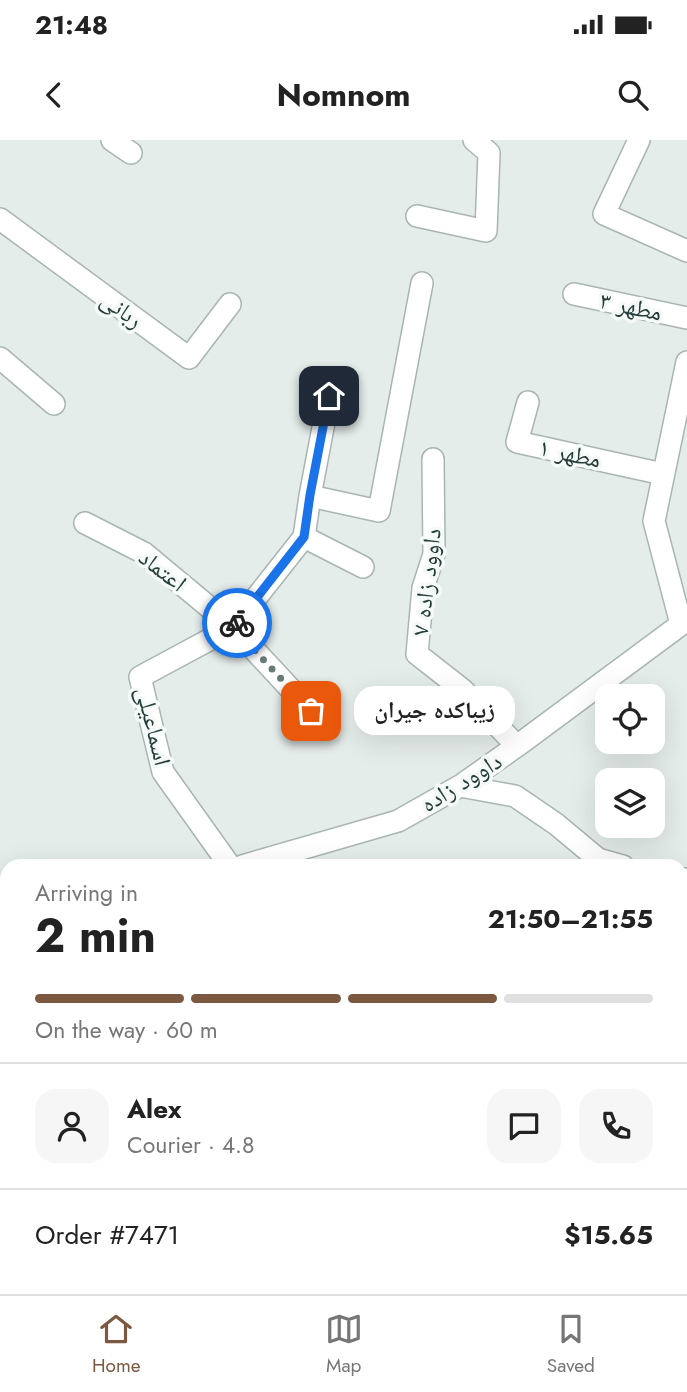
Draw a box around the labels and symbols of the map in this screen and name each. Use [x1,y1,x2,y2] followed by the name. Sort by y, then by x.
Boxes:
[93,282,151,336] street label: ربانی
[597,282,665,330] street label: مطهر ۳
[299,366,359,426] pin
[536,429,604,477] street label: مطهر ۱
[402,526,450,638] street label: داوود زاده ۷
[132,540,194,600] street label: اعتماد
[202,588,272,658] courier
[281,681,341,741] pin
[127,683,181,769] street label: اسماعیلی
[353,686,514,736] callout: زیباکده جیران
[414,743,508,821] street label: داوود زاده

